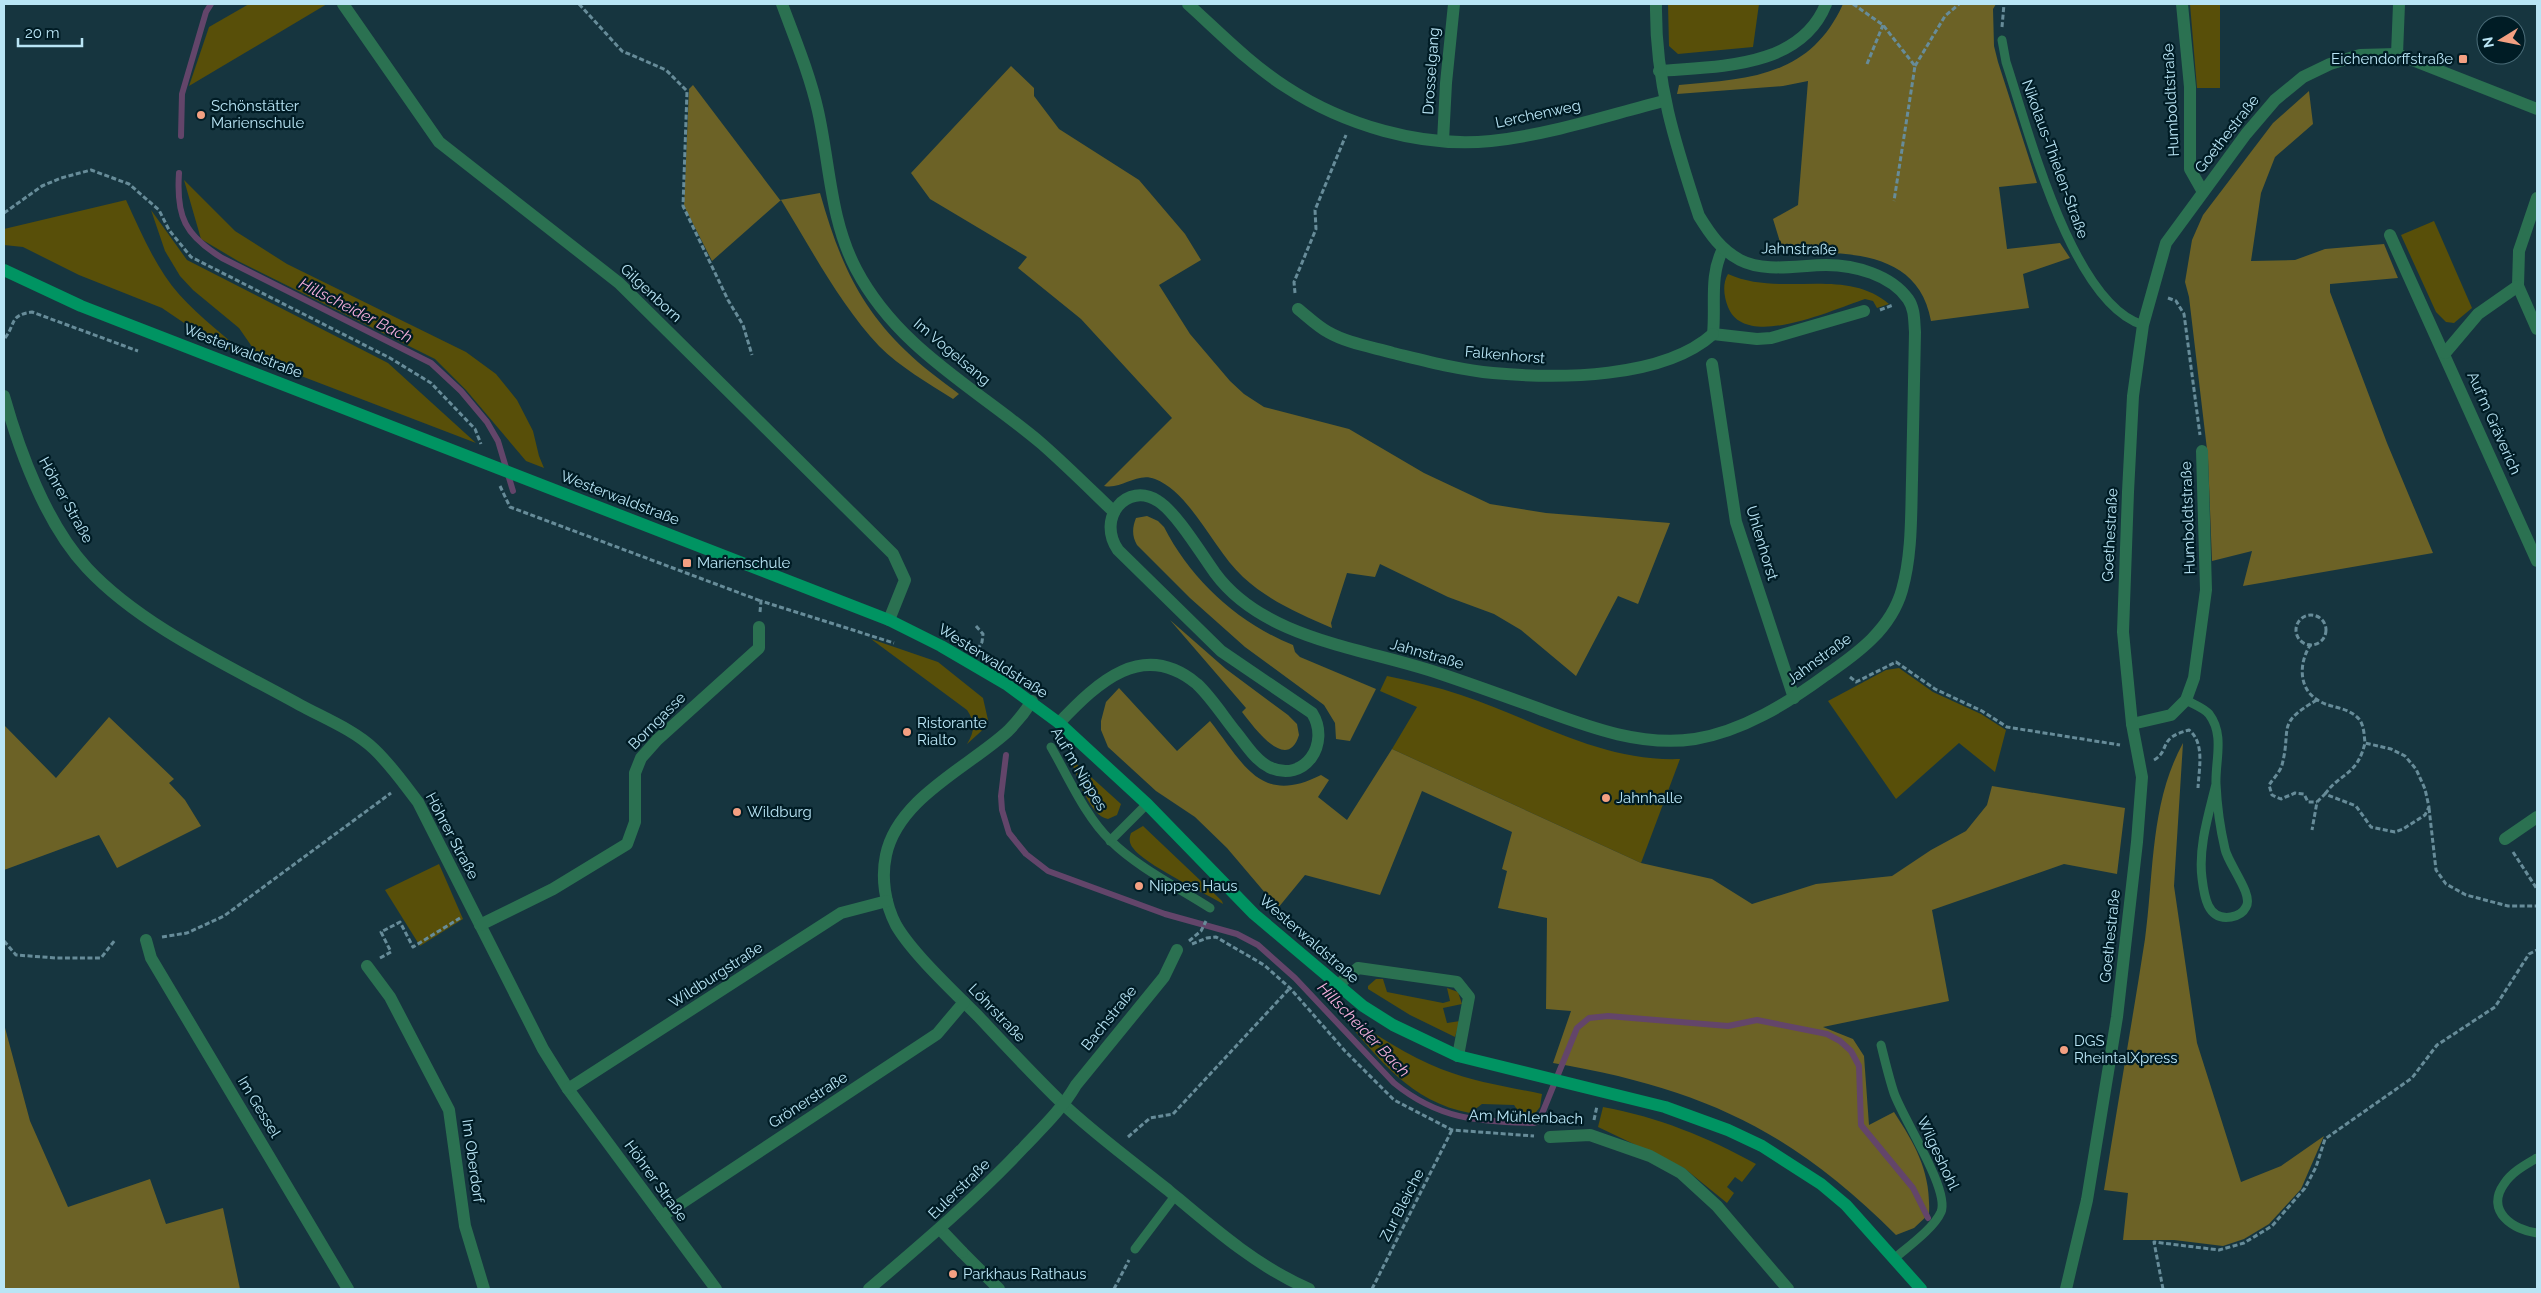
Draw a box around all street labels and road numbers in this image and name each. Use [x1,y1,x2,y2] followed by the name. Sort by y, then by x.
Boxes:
[1419,27,1443,115] street label: Drosselgang
[2159,43,2183,157] street label: Humboldtstraße
[2018,77,2092,241] street label: Nikolaus-Thielen-Straße
[2191,91,2263,176] street label: Goethestraße
[1494,96,1582,132] street label: Lerchenweg
[1761,239,1837,259] street label: Jahnstraße
[617,260,685,326] street label: Gilgenborn
[910,315,994,389] street label: Im Vogelsang
[181,320,305,382] street label: Westerwaldstraße
[1464,343,1546,367] street label: Falkenhorst
[2463,369,2525,477] street label: Auf'm Gräverich
[35,454,97,546] street label: Höhrer Straße
[2177,461,2199,575] street label: Humboldtstraße
[558,467,682,529] street label: Westerwaldstraße
[2099,488,2121,582] street label: Goethestraße
[1742,504,1782,582] street label: Uhlenhorst
[935,620,1051,702] street label: Westerwaldstraße
[1783,629,1855,688] street label: Jahnstraße
[1388,635,1466,673] street label: Jahnstraße
[625,688,690,753] street label: Borngasse
[1047,724,1111,814] street label: Auf'm Nippes
[422,790,482,883] street label: Höhrer Straße
[2096,888,2124,984] street label: Goethestraße
[1256,891,1363,987] street label: Westerwaldstraße
[666,938,766,1012] street label: Wildburgstraße
[965,980,1029,1046] street label: Löhrstraße
[1077,982,1141,1054] street label: Bachstraße
[765,1068,851,1132] street label: Grönerstraße
[234,1073,285,1142] street label: Im Gessel
[1468,1106,1584,1128] street label: Am Mühlenbach
[1913,1113,1963,1193] street label: Wilgeshohl
[458,1118,488,1205] street label: Im Oberdorf
[621,1137,692,1225] street label: Höhrer Straße
[924,1155,994,1223] street label: Eulerstraße
[1376,1166,1428,1244] street label: Zur Bleiche

